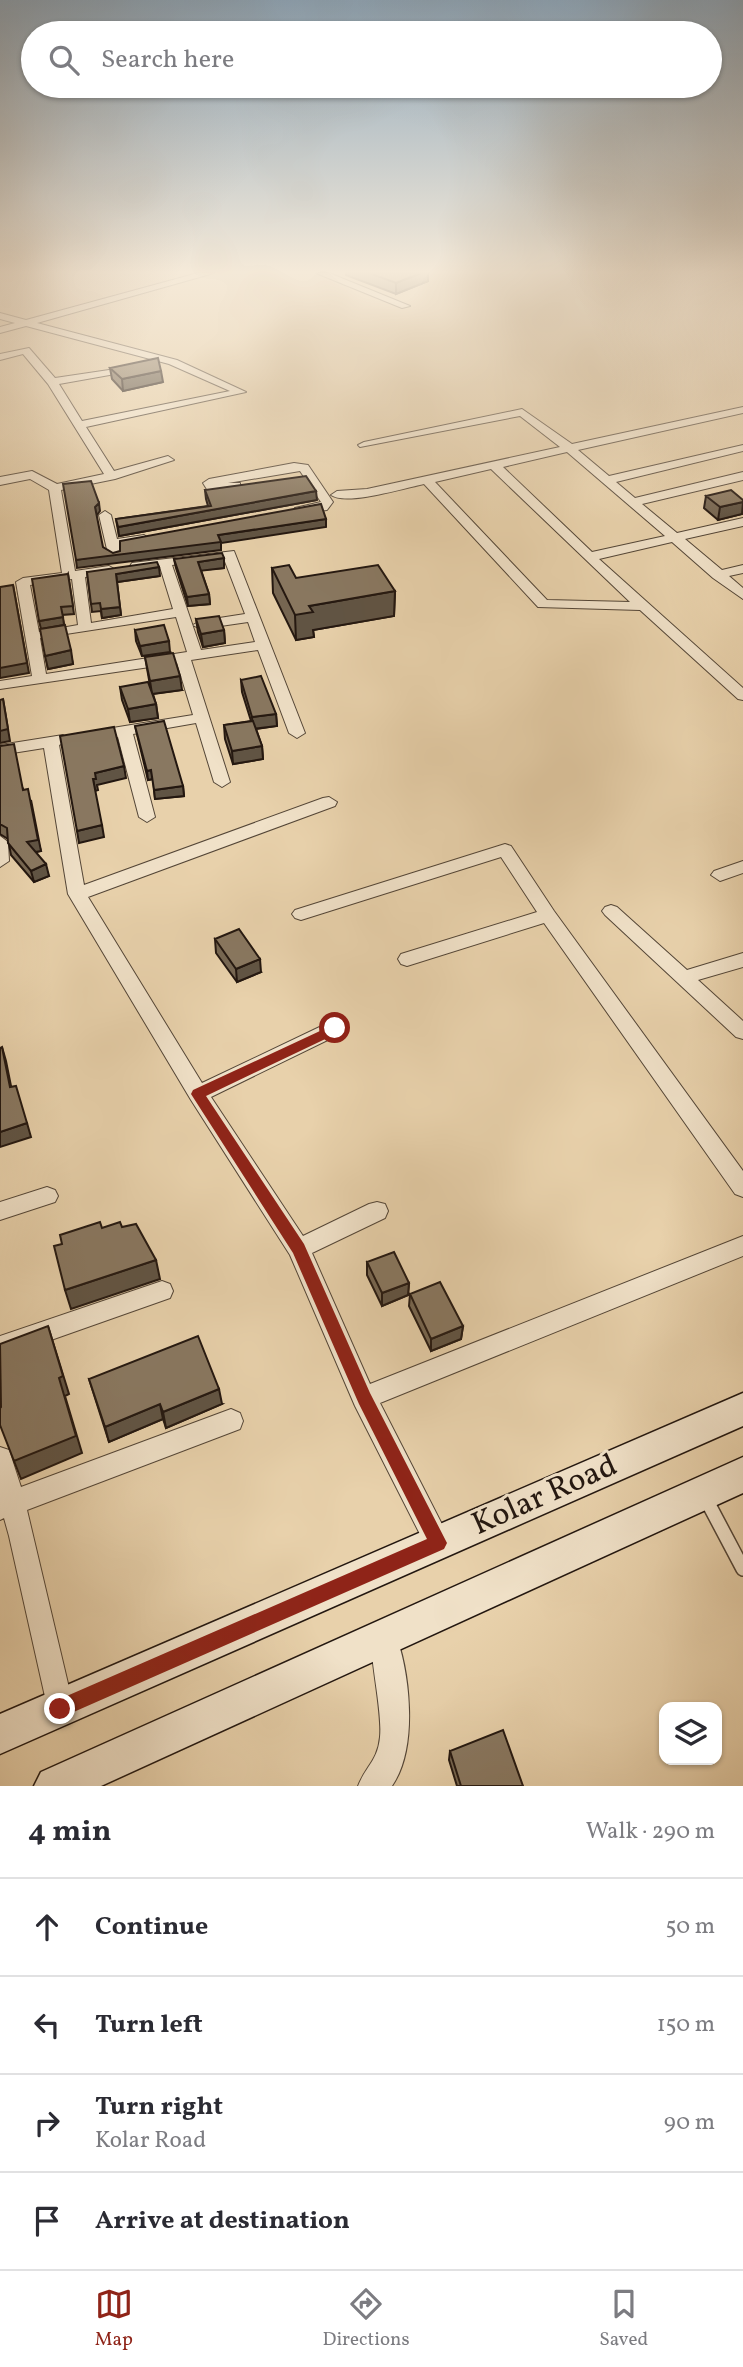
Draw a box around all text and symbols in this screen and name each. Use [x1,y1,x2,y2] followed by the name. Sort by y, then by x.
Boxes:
[21,21,722,98] search box
[45,41,83,79] icon: search
[101,42,234,78] text: Search here
[319,1012,350,1043] route start
[465,1444,625,1548] street label: Kolar Road
[44,1693,75,1724] route end
[659,1702,722,1765] map controls
[659,1702,722,1765] button: layers
[28,1811,112,1853] text: 4 min
[586,1816,715,1848] text: Walk · 290 m
[28,1908,66,1946] icon: ahead
[95,1909,208,1945] text: Continue
[666,1911,715,1943] text: 50 m
[28,2006,66,2044] icon: left
[95,2007,203,2043] text: Turn left
[657,2009,715,2041] text: 150 m
[95,2089,223,2125] text: Turn right
[28,2104,66,2142] icon: right
[664,2107,715,2139] text: 90 m
[95,2125,206,2157] text: Kolar Road
[28,2202,66,2240] icon: arrive
[95,2203,350,2239] text: Arrive at destination
[95,2285,133,2353] tab: Map
[323,2285,410,2353] tab: Directions
[599,2285,648,2353] tab: Saved

